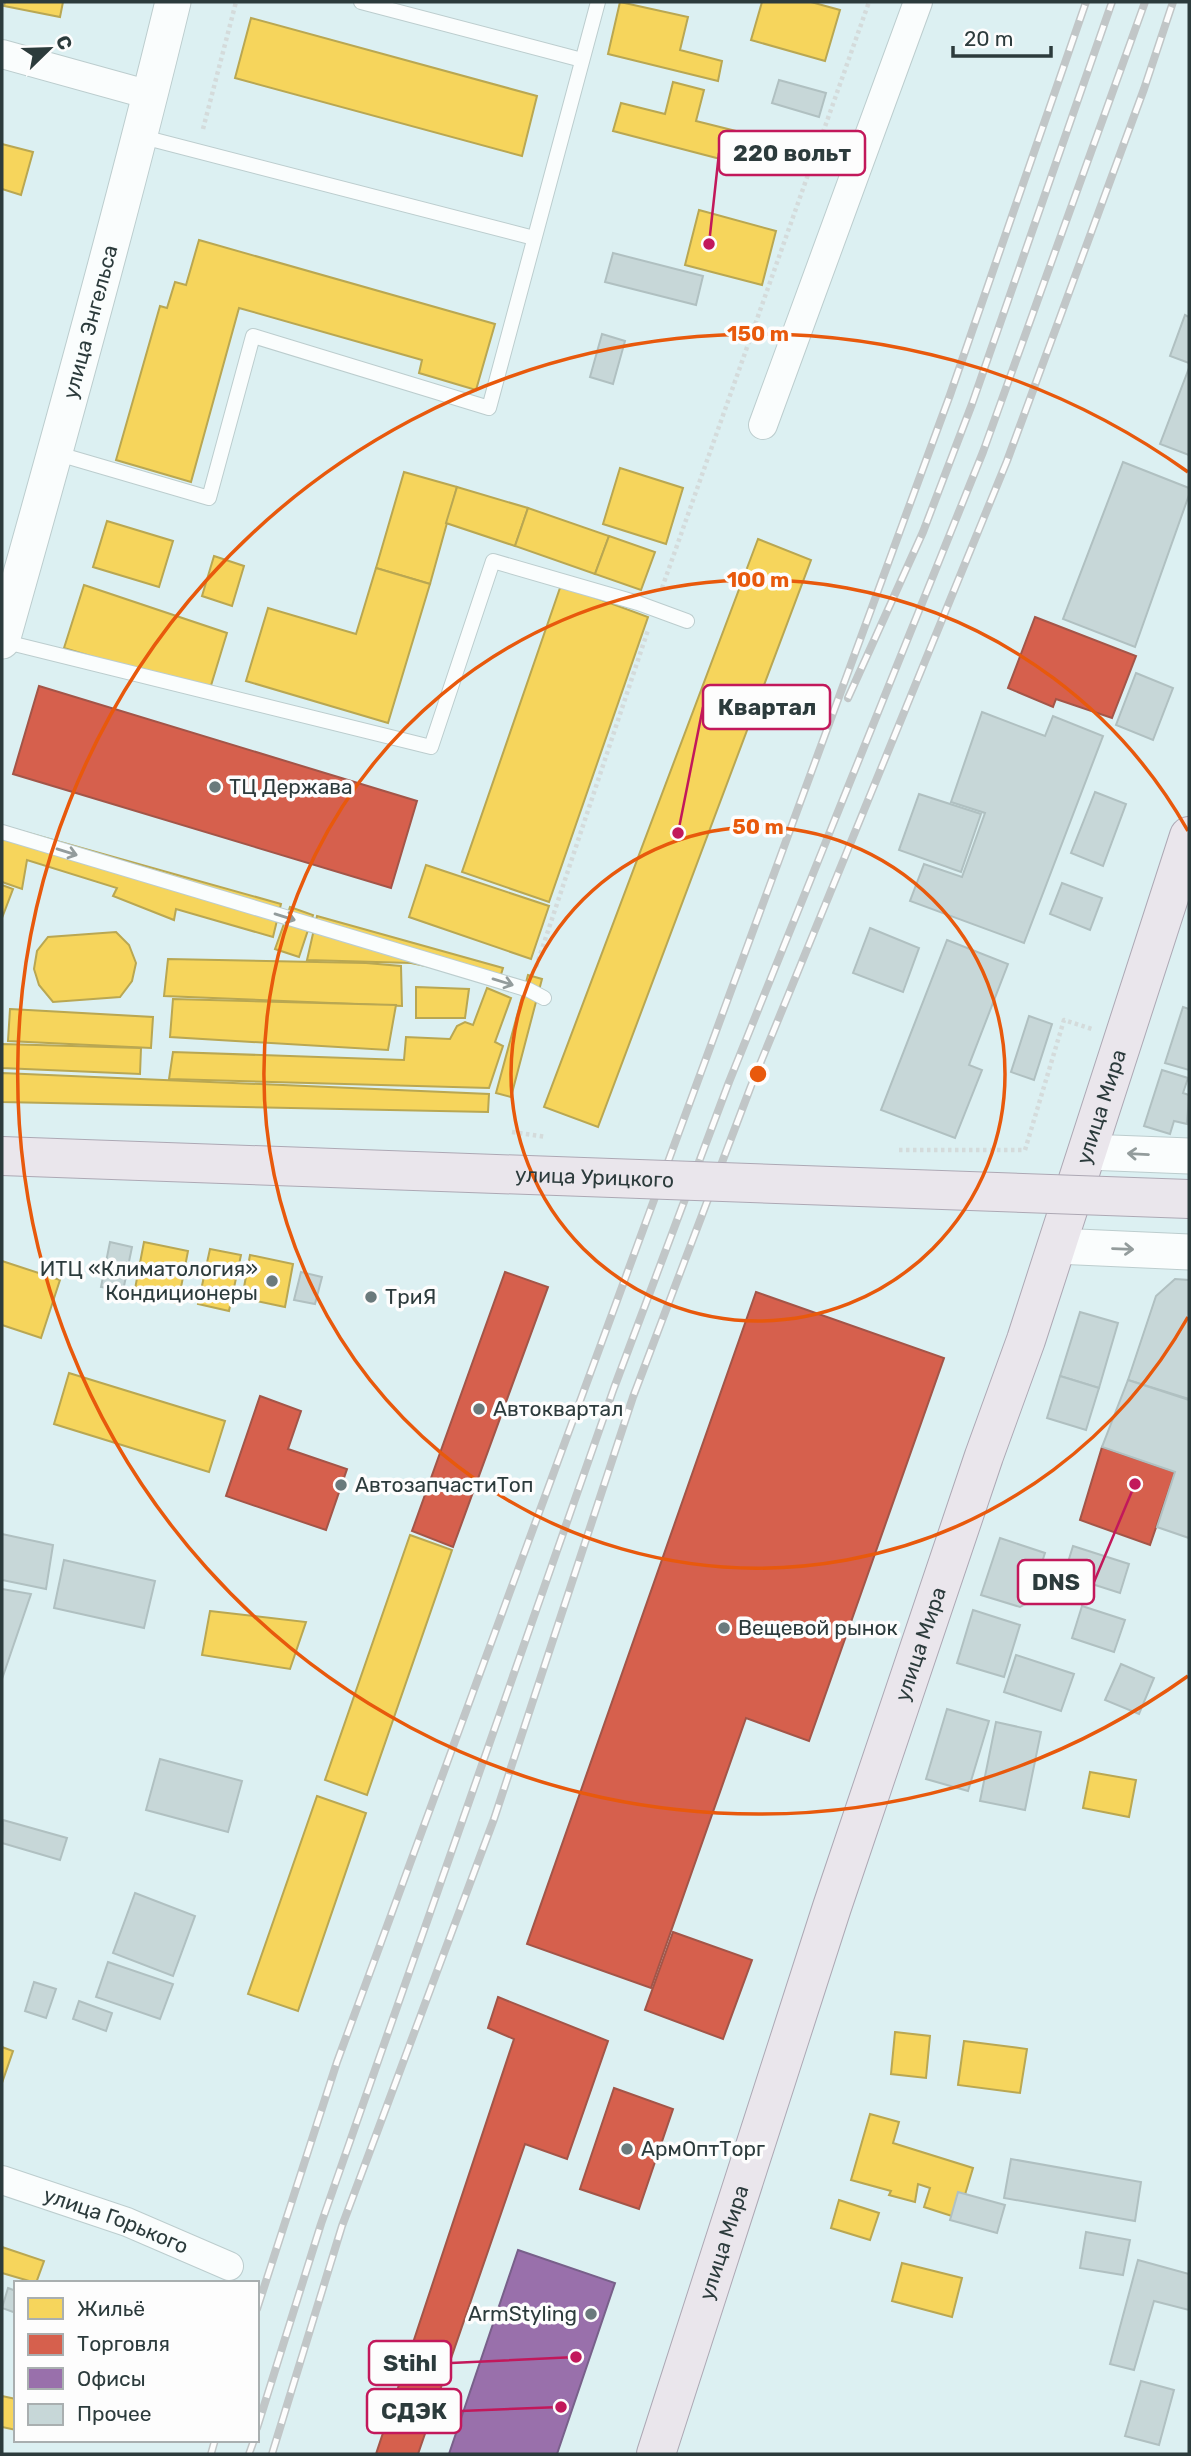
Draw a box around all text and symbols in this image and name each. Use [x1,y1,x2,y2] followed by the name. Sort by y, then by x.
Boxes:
[14,14,84,84] north arrow
[953,14,1051,58] scale bar
[964,26,1013,51] text: 20 m
[51,32,77,53] text: С
[719,131,865,175] callout: 220 вольт
[733,139,851,167] text: 220 вольт
[57,242,123,402] street label: улица Энгельса
[727,321,789,346] text: 150 m
[727,567,789,592] text: 100 m
[703,685,830,729] callout: Квартал
[718,693,816,721] text: Квартал
[229,774,353,799] place label: ТЦ Держава
[207,779,223,795] marker: ТЦ Держава
[732,814,784,839] text: 50 m
[56,847,78,860] one-way arrow
[274,912,296,925] one-way arrow
[492,977,514,990] one-way arrow
[1071,1046,1131,1167] street label: улица Мира
[746,1062,770,1086] centre of rings
[1127,1147,1150,1160] one-way arrow
[515,1162,675,1192] street label: улица Урицкого
[1111,1243,1134,1256] one-way arrow
[40,1256,258,1305] place label: ИТЦ «Климатология» Кондиционеры
[264,1273,280,1289] marker: ИТЦ «Климатология» Кондиционеры
[385,1284,436,1309] place label: ТриЯ
[363,1289,379,1305] marker: ТриЯ
[493,1396,623,1421] place label: Автоквартал
[471,1401,487,1417] marker: Автоквартал
[355,1472,533,1497] place label: АвтозапчастиТоп
[333,1477,349,1493] marker: АвтозапчастиТоп
[1018,1560,1094,1604] callout: DNS
[1032,1568,1080,1596] text: DNS
[889,1584,951,1704] street label: улица Мира
[738,1615,898,1640] place label: Вещевой рынок
[716,1620,732,1636] marker: Вещевой рынок
[641,2136,765,2161] place label: АрмОптТорг
[619,2141,635,2157] marker: АрмОптТорг
[40,2182,192,2259] street label: улица Горького
[693,2182,754,2303] street label: улица Мира
[14,2281,259,2442] legend
[77,2296,145,2321] text: Жильё
[468,2301,577,2326] place label: ArmStyling
[583,2306,599,2322] marker: ArmStyling
[77,2331,170,2356] text: Торговля
[369,2341,451,2385] callout: Stihl
[383,2349,437,2377] text: Stihl
[77,2366,146,2391] text: Офисы
[367,2389,461,2433] callout: СДЭК
[381,2397,447,2425] text: СДЭК
[77,2401,152,2426] text: Прочее

